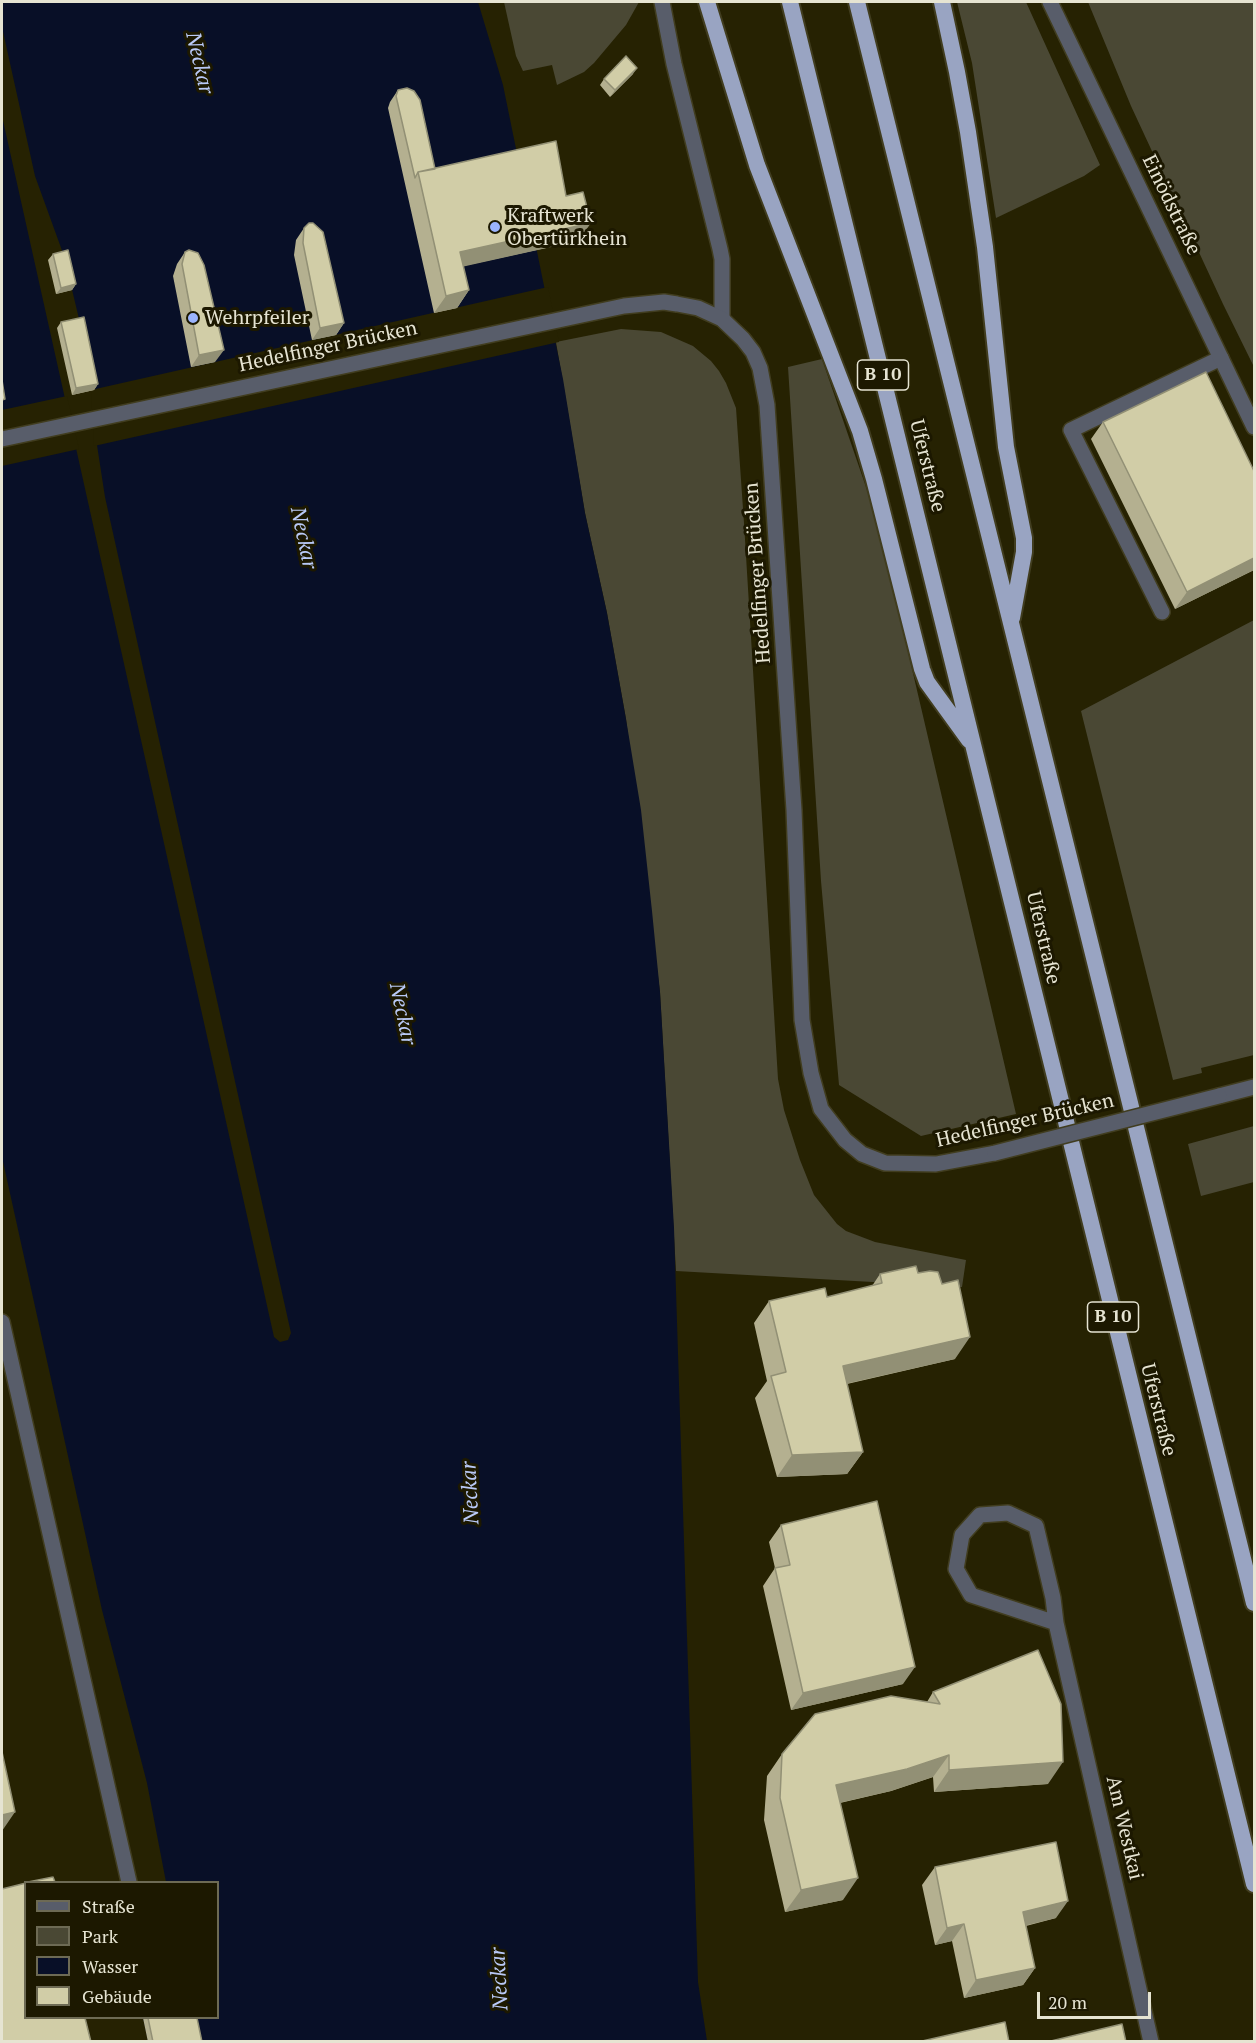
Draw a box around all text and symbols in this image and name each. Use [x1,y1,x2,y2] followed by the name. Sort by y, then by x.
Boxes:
[180,30,218,96] water label: Neckar
[1136,151,1206,259] street label: Einödstraße
[507,204,627,251] place label: Kraftwerk Obertürkhein
[488,220,502,234] marker: Kraftwerk Obertürkhein
[205,306,309,330] place label: Wehrpfeiler
[186,311,200,325] marker: Wehrpfeiler
[237,316,419,378] street label: Hedelfinger Brücken
[858,360,908,390] road number: B 10
[904,417,950,515] street label: Uferstraße
[740,482,776,664] street label: Hedelfinger Brücken
[284,505,322,571] water label: Neckar
[1021,889,1065,987] street label: Uferstraße
[383,981,421,1047] water label: Neckar
[934,1089,1116,1153] street label: Hedelfinger Brücken
[1088,1302,1138,1332] road number: B 10
[1135,1361,1181,1459] street label: Uferstraße
[457,1461,485,1525] water label: Neckar
[1100,1774,1148,1882] street label: Am Westkai
[24,1881,219,2019] legend
[82,1894,135,1918] text: Straße
[82,1924,118,1948] text: Park
[486,1947,514,2011] water label: Neckar
[82,1954,138,1978] text: Wasser
[1040,1980,1154,2018] scale bar
[82,1984,152,2008] text: Gebäude
[1048,1990,1087,2014] text: 20 m

